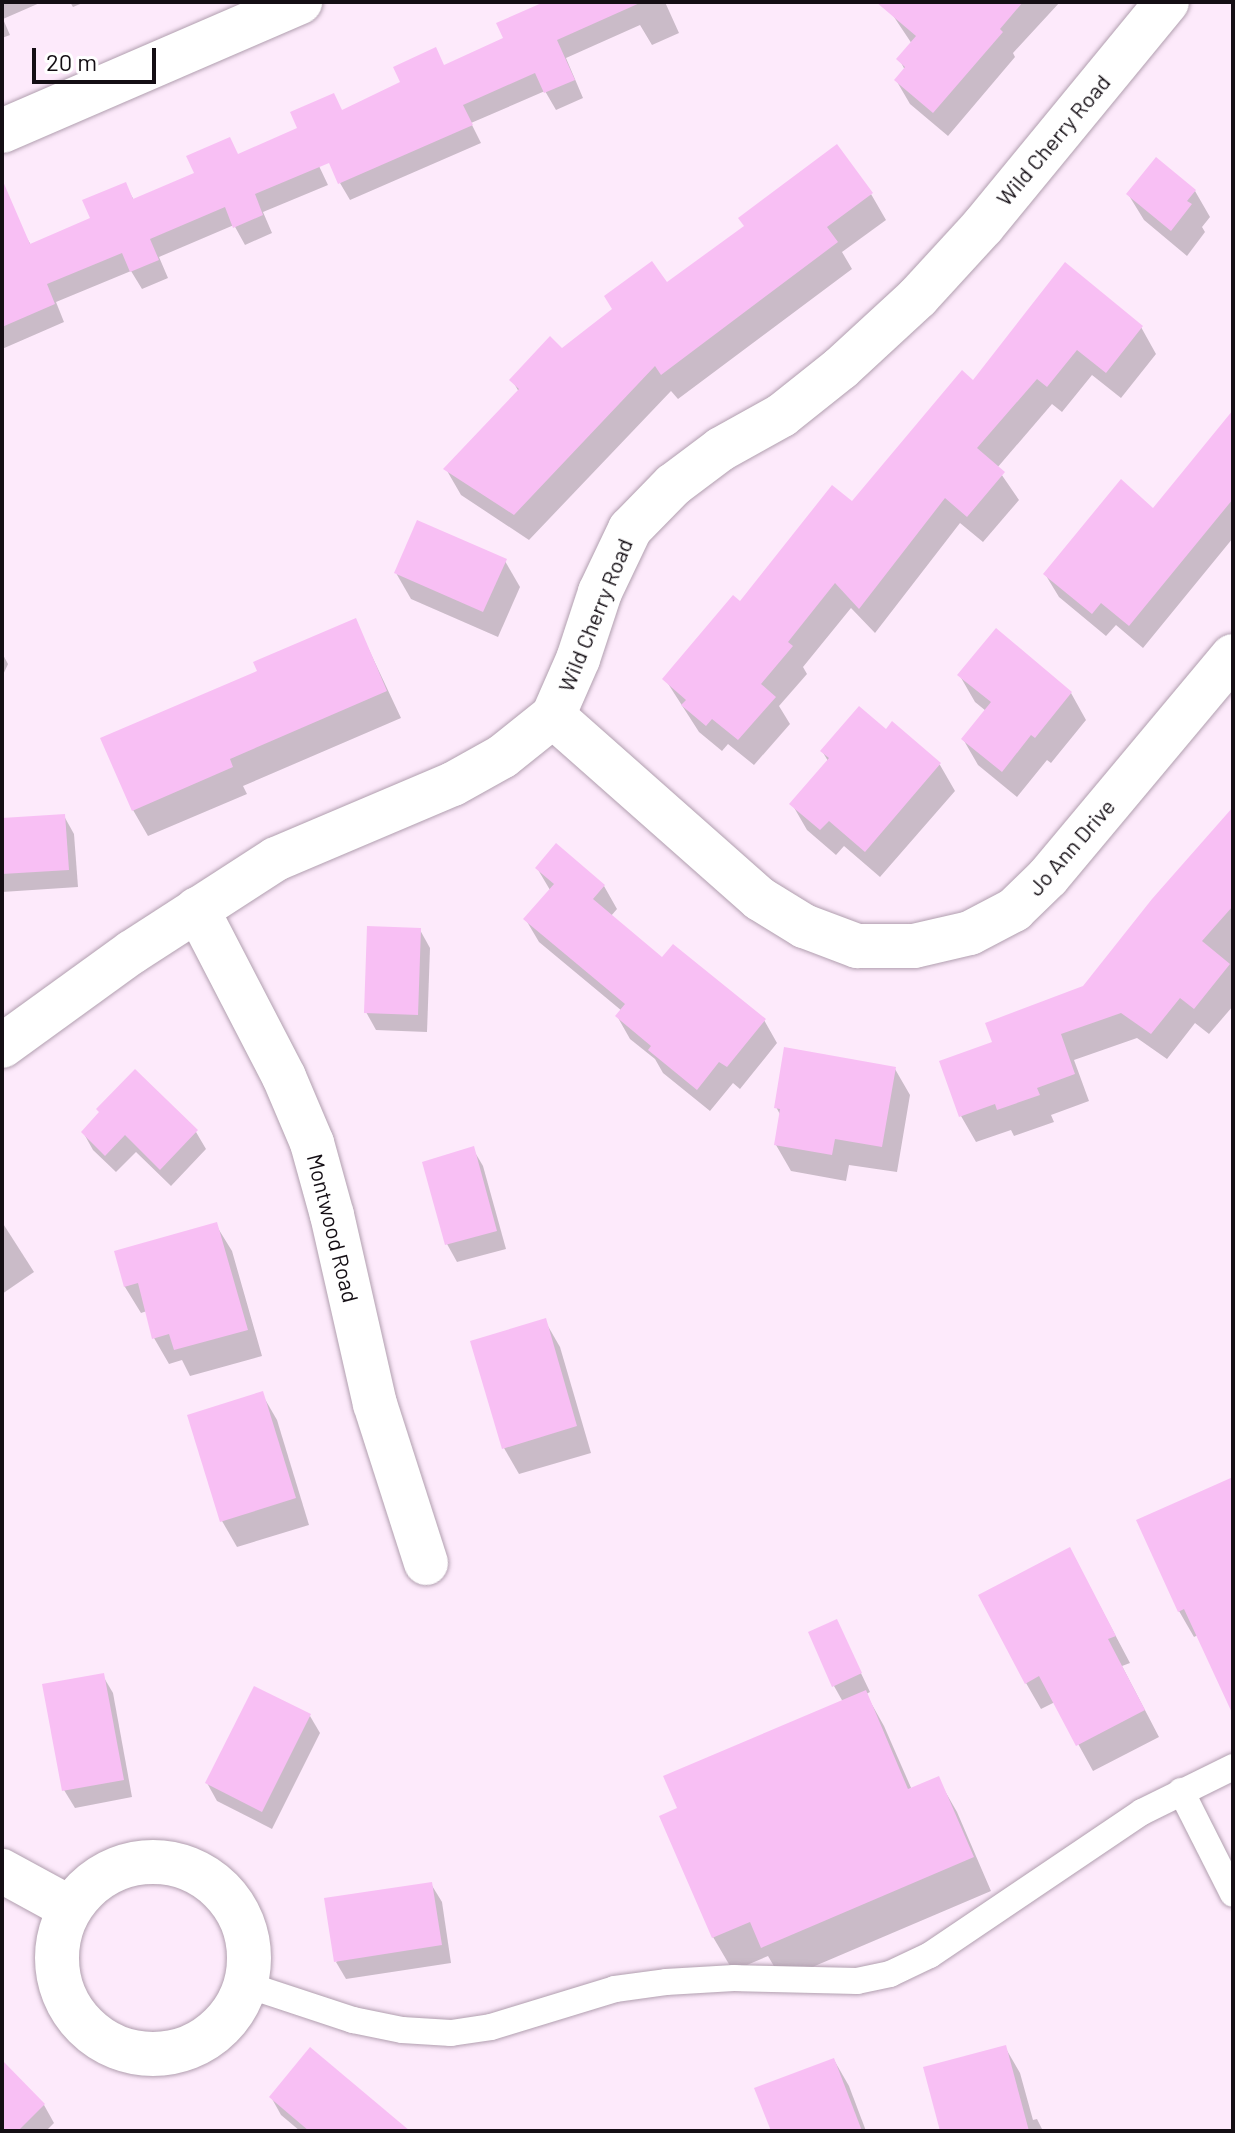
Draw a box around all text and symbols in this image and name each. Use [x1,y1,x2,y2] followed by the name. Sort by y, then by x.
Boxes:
[36,32,160,82] scale bar
[46,47,97,76] text: 20 m
[991,69,1115,211] street label: Wild Cherry Road
[552,534,638,696] street label: Wild Cherry Road
[1022,793,1120,901] street label: Jo Ann Drive
[302,1151,364,1305] street label: Montwood Road

